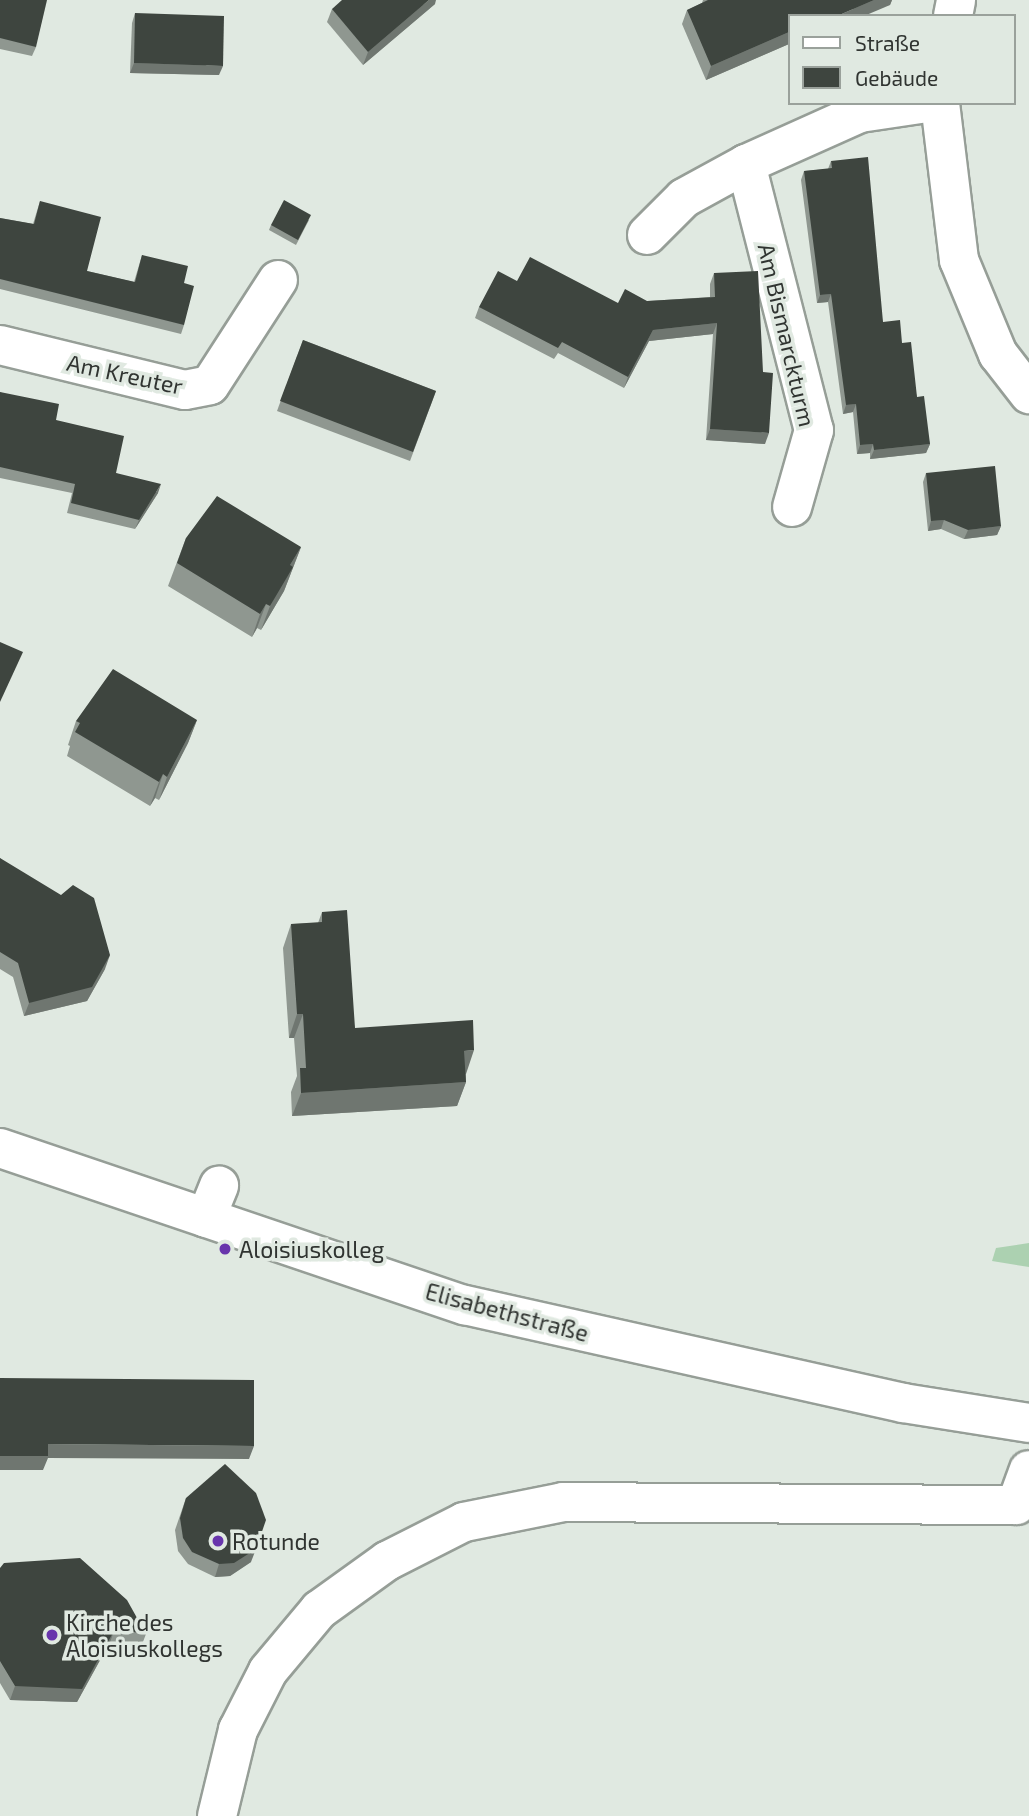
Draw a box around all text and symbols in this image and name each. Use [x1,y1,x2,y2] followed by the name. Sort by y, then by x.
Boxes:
[788,14,1015,105] legend
[855,30,920,55] text: Straße
[855,65,938,90] text: Gebäude
[753,241,821,429] street label: Am Bismarckturm
[64,348,186,400] street label: Am Kreuter
[239,1235,384,1263] place label: Aloisiuskolleg
[217,1241,233,1257] marker: Aloisiuskolleg
[423,1277,591,1347] street label: Elisabethstraße
[232,1527,320,1555] place label: Rotunde
[210,1533,226,1549] marker: Rotunde
[66,1608,223,1662] place label: Kirche des Aloisiuskollegs
[44,1627,60,1643] marker: Kirche des Aloisiuskollegs

